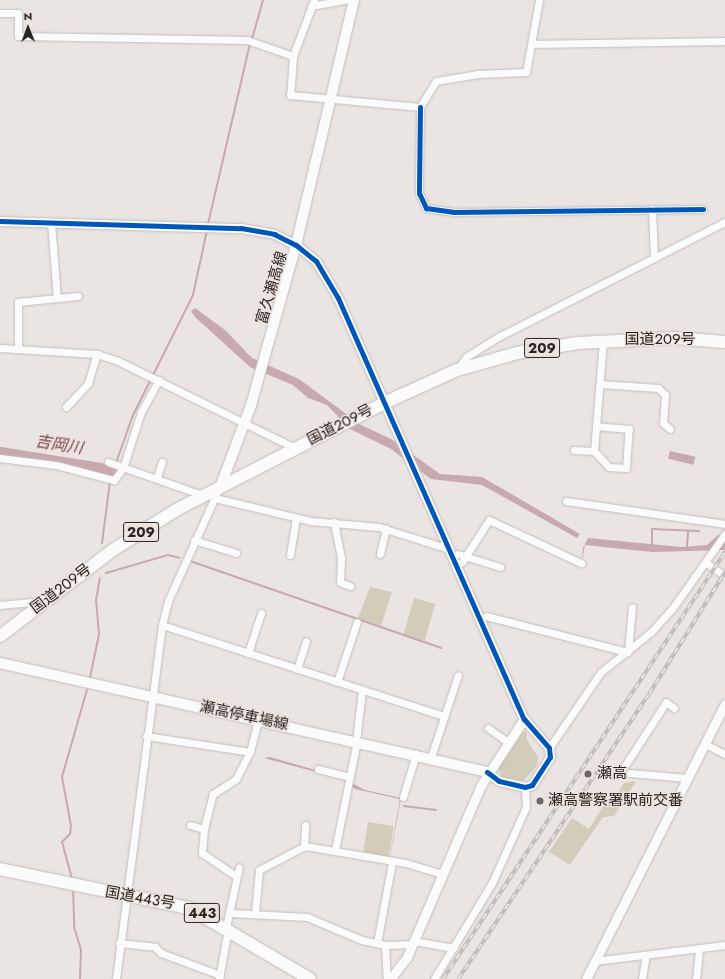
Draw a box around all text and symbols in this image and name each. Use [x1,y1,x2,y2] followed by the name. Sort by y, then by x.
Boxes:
[8,8,48,48] north arrow
[23,8,32,24] text: N
[253,249,291,327] street label: 富久瀬高線
[624,331,696,349] street label: 国道209号
[524,336,560,360] road number: 209
[304,401,376,449] street label: 国道209号
[34,432,84,458] water label: 吉岡川
[123,520,159,544] road number: 209
[27,560,95,618] street label: 国道209号
[198,698,290,734] street label: 瀬高停車場線
[597,765,627,783] place label: 瀬高
[582,768,594,780] marker: 瀬高
[548,792,683,810] place label: 瀬高警察署駅前交番
[535,796,545,806] marker: 瀬高警察署駅前交番
[104,883,176,913] street label: 国道443号
[183,901,221,925] road number: 443

